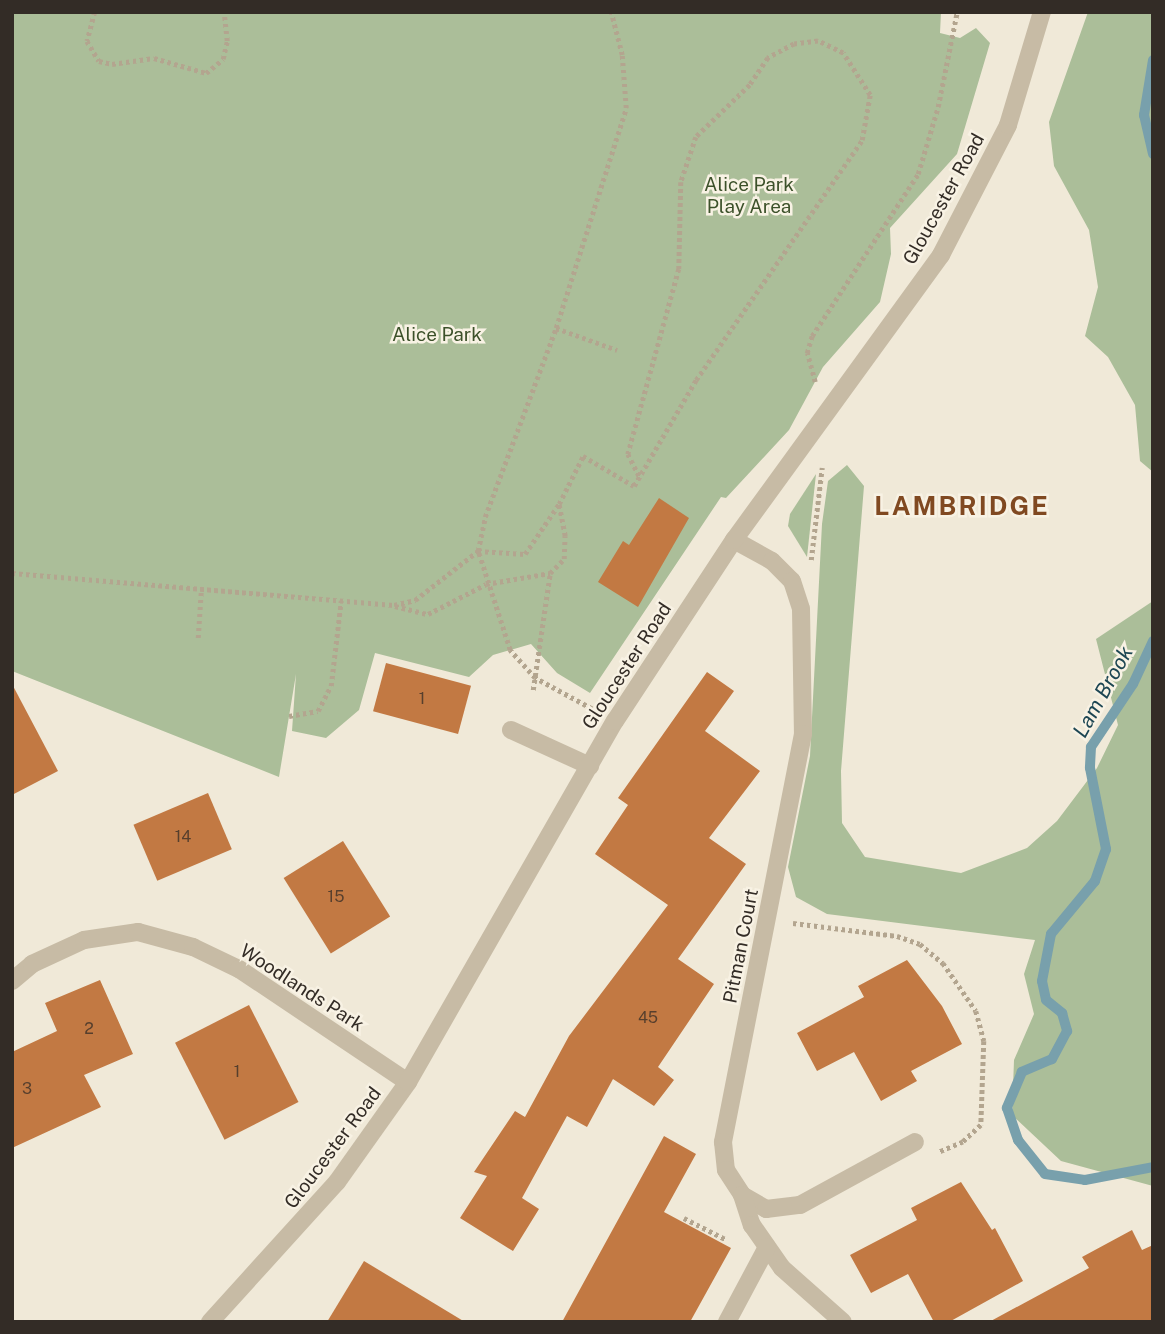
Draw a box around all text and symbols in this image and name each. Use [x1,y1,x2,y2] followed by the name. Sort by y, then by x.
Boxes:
[899,130,989,268] street label: Gloucester Road
[704,174,794,218] park label: Alice Park Play Area
[392,324,482,346] park label: Alice Park
[875,490,1049,522] district label: LAMBRIDGE
[578,598,676,734] street label: Gloucester Road
[1068,642,1138,742] water label: Lam Brook
[419,689,425,709] house number: 1
[175,827,191,847] house number: 14
[328,887,344,907] house number: 15
[719,887,763,1005] street label: Pitman Court
[236,939,368,1037] street label: Woodlands Park
[638,1008,658,1028] house number: 45
[84,1019,94,1039] house number: 2
[234,1062,240,1082] house number: 1
[22,1079,32,1099] house number: 3
[280,1083,386,1213] street label: Gloucester Road

